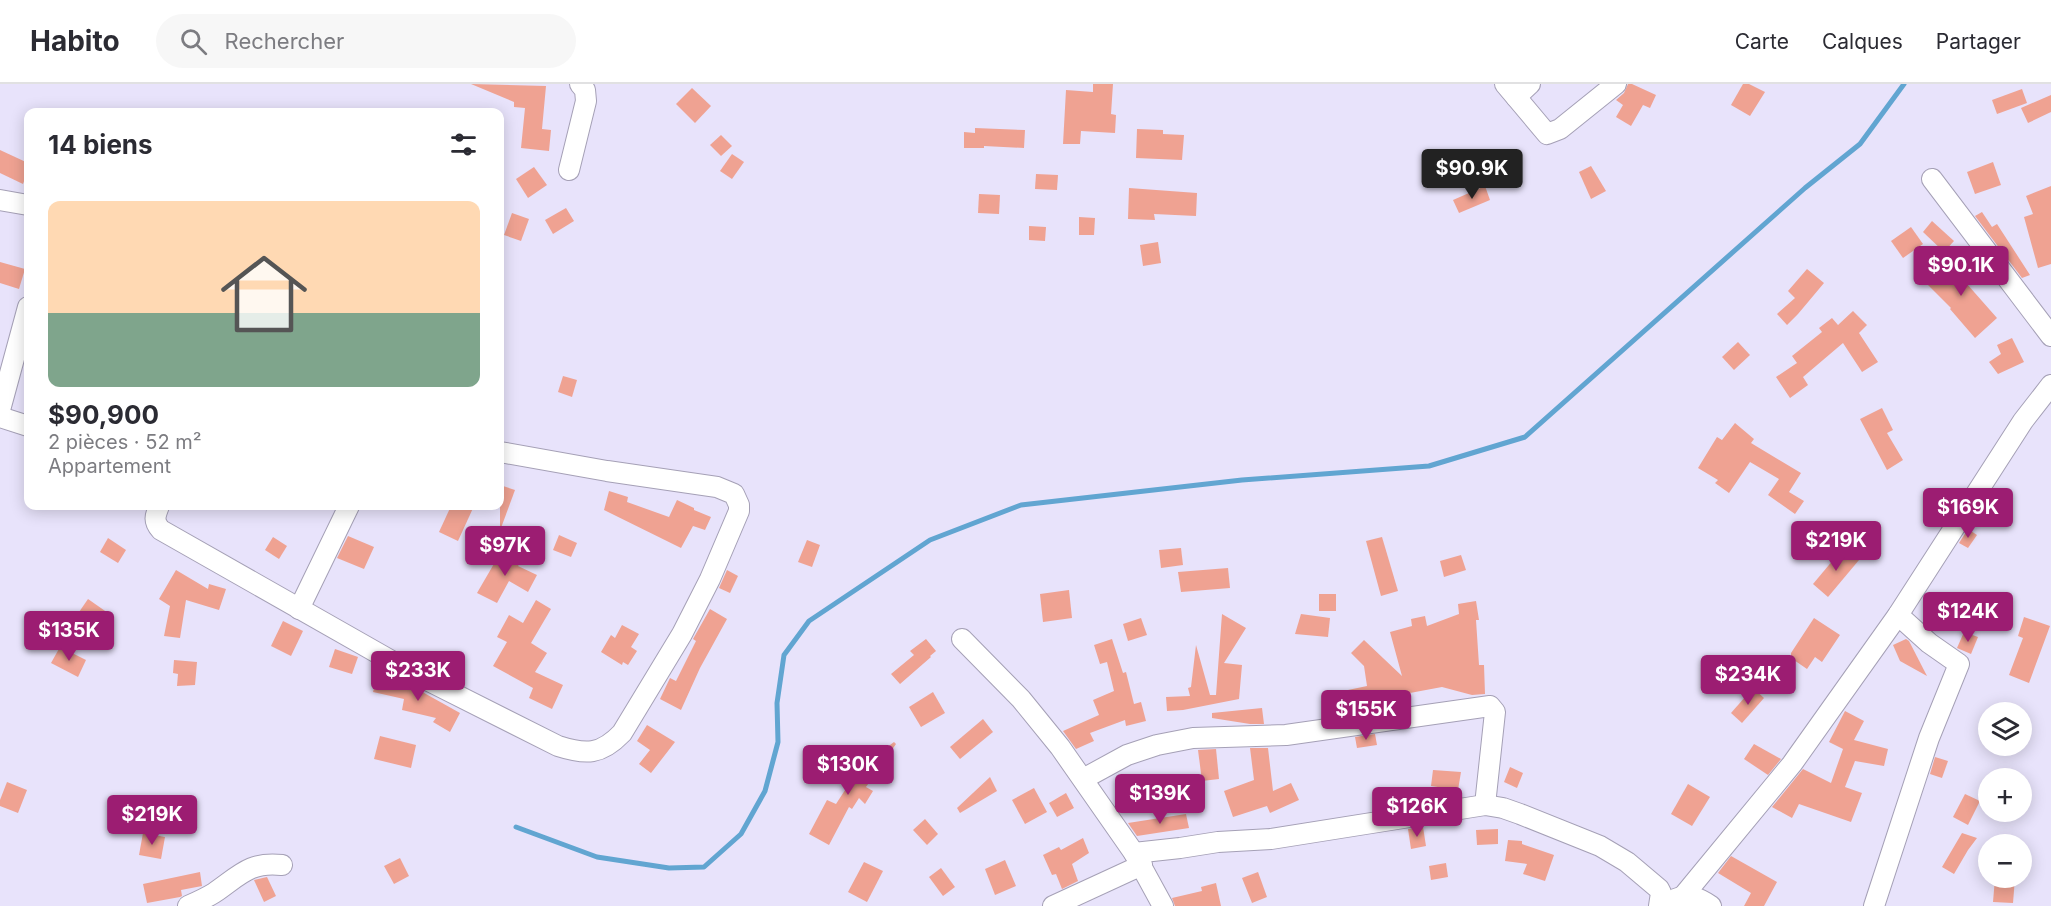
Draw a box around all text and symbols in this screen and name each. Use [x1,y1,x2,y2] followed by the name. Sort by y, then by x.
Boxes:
[156,14,576,68] search box
[30,24,120,58] text: Habito
[177,25,210,58] icon: search
[225,28,344,54] text: Rechercher
[1735,29,1789,54] text: Carte
[1822,29,1903,54] text: Calques
[1936,29,2021,54] text: Partager
[447,128,480,161] icon: filters
[48,129,153,160] text: 14 biens
[1423,149,1521,200] pin: $90.9K
[1436,156,1508,180] text: $90.9K
[210,240,318,348] icon: home
[1912,246,2010,297] pin: $90.1K
[1928,253,1994,277] text: $90.1K
[48,399,159,430] text: $90,900
[48,430,202,454] text: 2 pièces · 52 m²
[48,454,171,478] text: Appartement
[1926,488,2010,539] pin: $169K
[1937,495,1999,519] text: $169K
[1794,521,1878,572] pin: $219K
[469,526,541,577] pin: $97K
[1805,528,1867,552] text: $219K
[479,533,531,557] text: $97K
[1926,592,2010,643] pin: $124K
[1937,599,1999,623] text: $124K
[27,611,111,662] pin: $135K
[38,618,100,642] text: $135K
[376,651,460,702] pin: $233K
[1706,655,1790,706] pin: $234K
[385,658,451,682] text: $233K
[1715,662,1781,686] text: $234K
[1324,690,1408,741] pin: $155K
[1335,697,1397,721] text: $155K
[1978,702,2032,888] map controls
[1978,702,2032,756] button: layers
[806,745,890,796] pin: $130K
[817,752,879,776] text: $130K
[1978,768,2032,822] button: +
[1118,774,1202,825] pin: $139K
[1129,781,1191,805] text: $139K
[1375,787,1459,838] pin: $126K
[1386,794,1448,818] text: $126K
[110,795,194,846] pin: $219K
[121,802,183,826] text: $219K
[1978,834,2032,888] button: −

